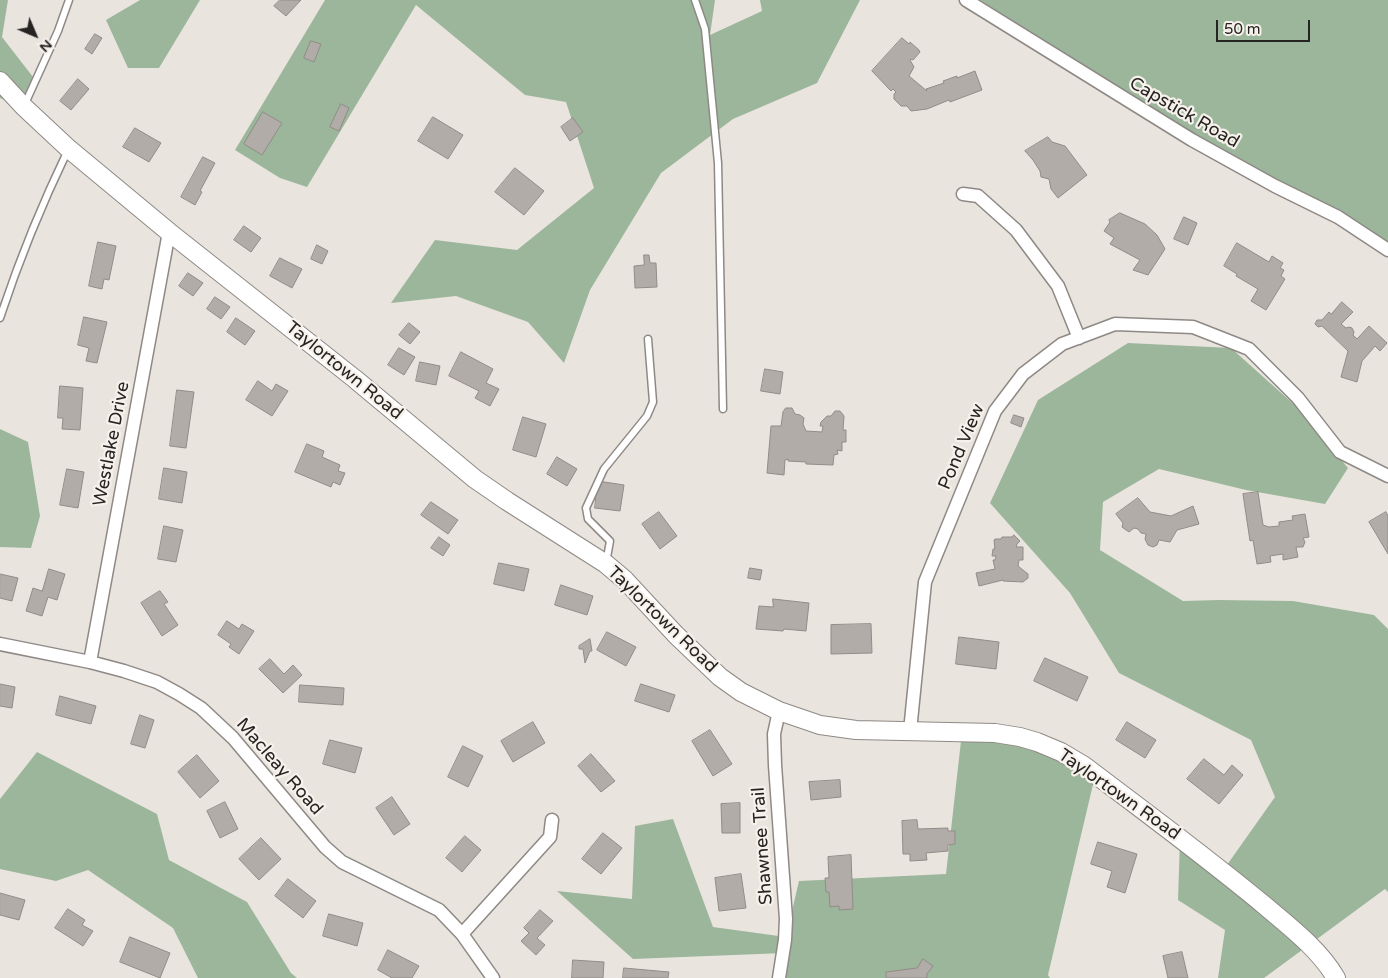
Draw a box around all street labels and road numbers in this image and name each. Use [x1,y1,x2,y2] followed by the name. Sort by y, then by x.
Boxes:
[1125,73,1243,153] street label: Capstick Road
[281,317,407,425] street label: Taylortown Road
[89,380,135,508] street label: Westlake Drive
[934,401,990,493] street label: Pond View
[603,562,721,678] street label: Taylortown Road
[231,714,327,820] street label: Macleay Road
[1054,745,1184,845] street label: Taylortown Road
[748,786,778,906] street label: Shawnee Trail

